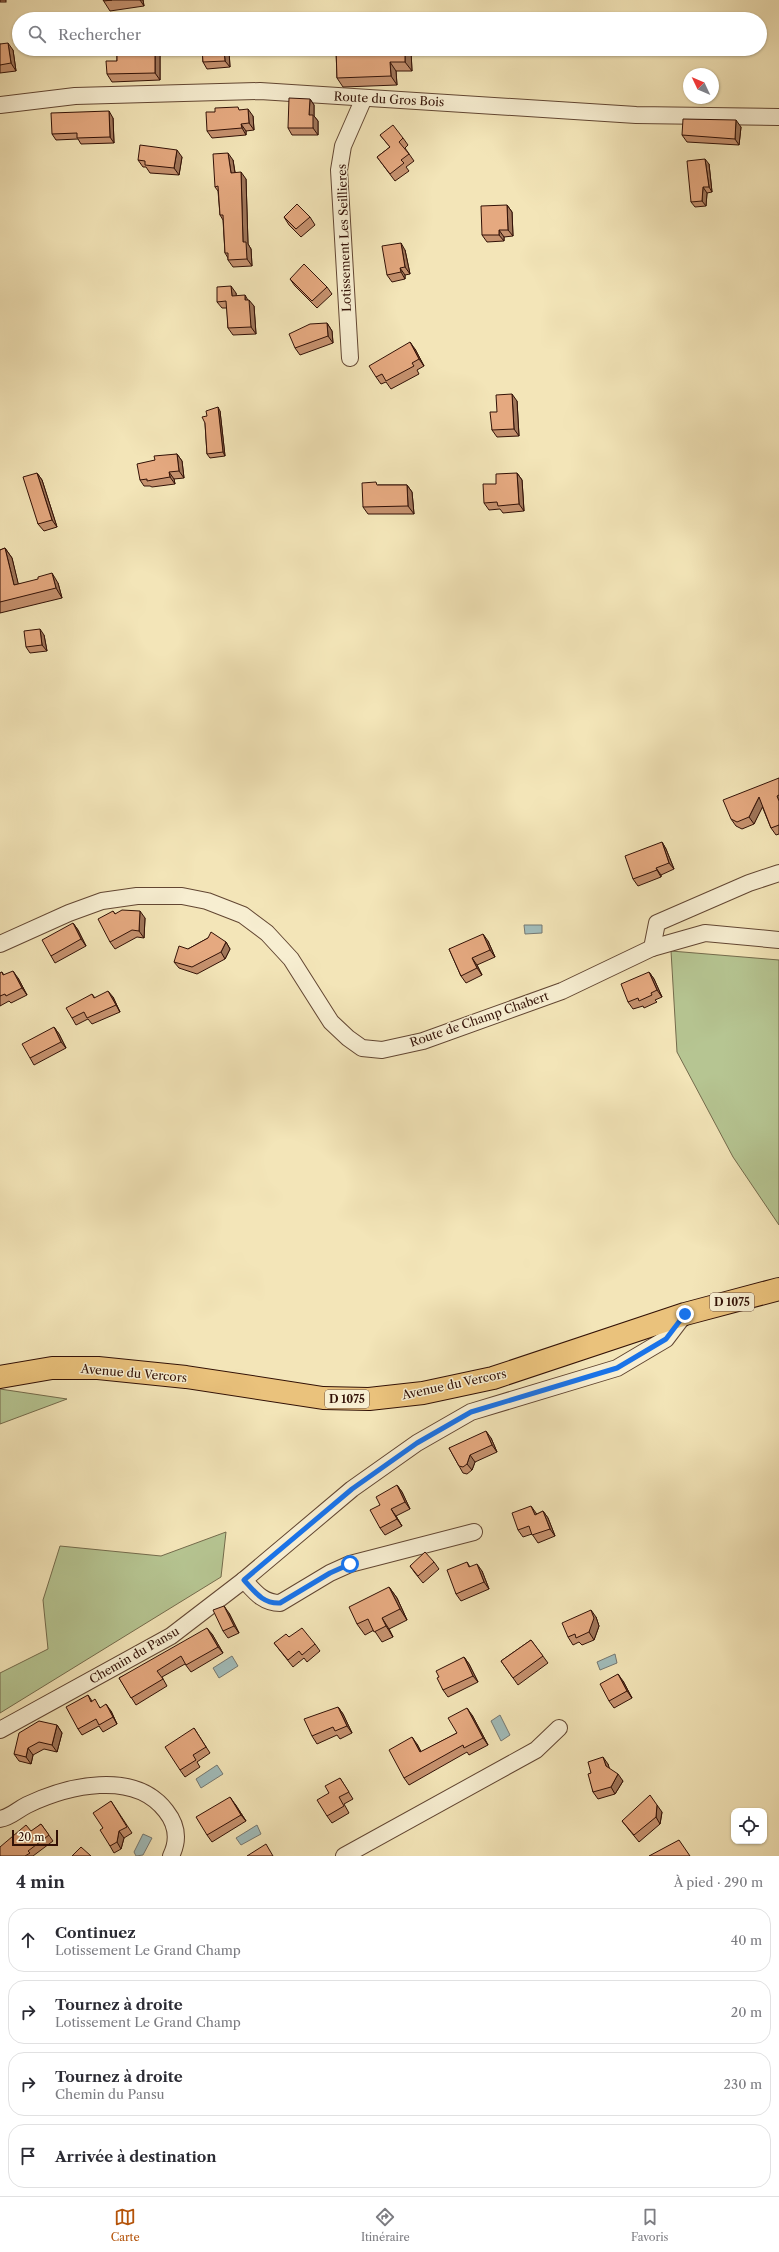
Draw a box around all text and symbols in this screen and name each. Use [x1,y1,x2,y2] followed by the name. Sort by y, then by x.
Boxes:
[12,12,767,56] search box
[26,23,48,45] icon: search
[58,25,141,44] text: Rechercher
[683,68,719,104] north arrow
[333,89,445,109] street label: Route du Gros Bois
[334,164,354,312] street label: Lotissement Les Seillieres
[408,988,551,1050] street label: Route de Champ Chabert
[710,1293,754,1311] road number: D 1075
[676,1305,694,1323] route end
[79,1361,188,1385] street label: Avenue du Vercors
[399,1366,508,1403] street label: Avenue du Vercors
[325,1390,369,1408] road number: D 1075
[341,1555,359,1573] route start
[86,1623,182,1687] street label: Chemin du Pansu
[731,1808,767,1844] map controls
[731,1808,767,1844] button: locate
[12,1828,58,1847] scale bar
[18,1830,44,1844] text: 20 m
[16,1872,65,1892] text: 4 min
[674,1874,763,1890] text: À pied · 290 m
[55,1923,136,1942] text: Continuez
[17,1929,39,1951] icon: ahead
[731,1932,762,1948] text: 40 m
[55,1942,241,1958] text: Lotissement Le Grand Champ
[55,1995,183,2014] text: Tournez à droite
[17,2001,39,2023] icon: right
[731,2004,762,2020] text: 20 m
[55,2014,241,2030] text: Lotissement Le Grand Champ
[55,2067,183,2086] text: Tournez à droite
[17,2073,39,2095] icon: right
[724,2076,762,2092] text: 230 m
[55,2086,165,2102] text: Chemin du Pansu
[17,2145,39,2167] icon: arrive
[55,2147,217,2166] text: Arrivée à destination
[111,2206,140,2244] tab: Carte
[361,2206,410,2244] tab: Itinéraire
[631,2206,668,2244] tab: Favoris

